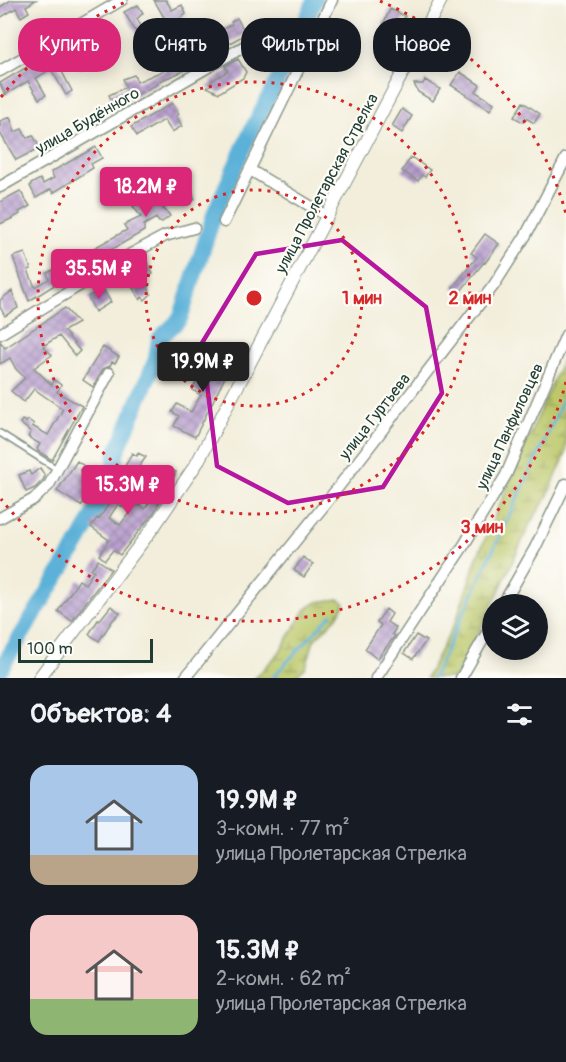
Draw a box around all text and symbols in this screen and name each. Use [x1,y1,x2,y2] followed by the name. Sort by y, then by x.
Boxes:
[18,18,121,72] chip: Купить
[133,18,229,72] chip: Снять
[241,18,361,72] chip: Фильтры
[373,18,471,72] chip: Новое
[31,83,143,159] street label: улица Будённого
[270,90,383,278] street label: улица Пролетарская Стрелка
[91,167,201,218] pin: 18.2M ₽
[114,174,178,199] text: 18.2M ₽
[44,249,154,300] pin: 35.5M ₽
[65,256,133,281] text: 35.5M ₽
[342,287,382,310] text: 1 мин
[449,287,491,310] text: 2 мин
[244,288,264,308] centre of rings
[148,342,258,393] pin: 19.9M ₽
[171,349,235,374] text: 19.9M ₽
[471,360,548,494] street label: улица Панфиловцев
[334,370,415,465] street label: улица Гуртьева
[73,465,183,516] pin: 15.3M ₽
[96,472,160,497] text: 15.3M ₽
[461,516,503,539] text: 3 мин
[482,594,548,660] map controls
[482,594,548,660] button: layers
[18,636,153,664] scale bar
[27,639,73,659] text: 100 m
[30,698,171,730] text: Объектов: 4
[503,698,536,731] icon: filters
[216,784,299,816] text: 19.9M ₽
[78,789,150,861] icon: home
[216,816,350,841] text: 3-комн. · 77 m²
[216,841,467,866] text: улица Пролетарская Стрелка
[216,934,300,966] text: 15.3M ₽
[78,939,150,1011] icon: home
[216,966,351,991] text: 2-комн. · 62 m²
[216,991,467,1016] text: улица Пролетарская Стрелка

